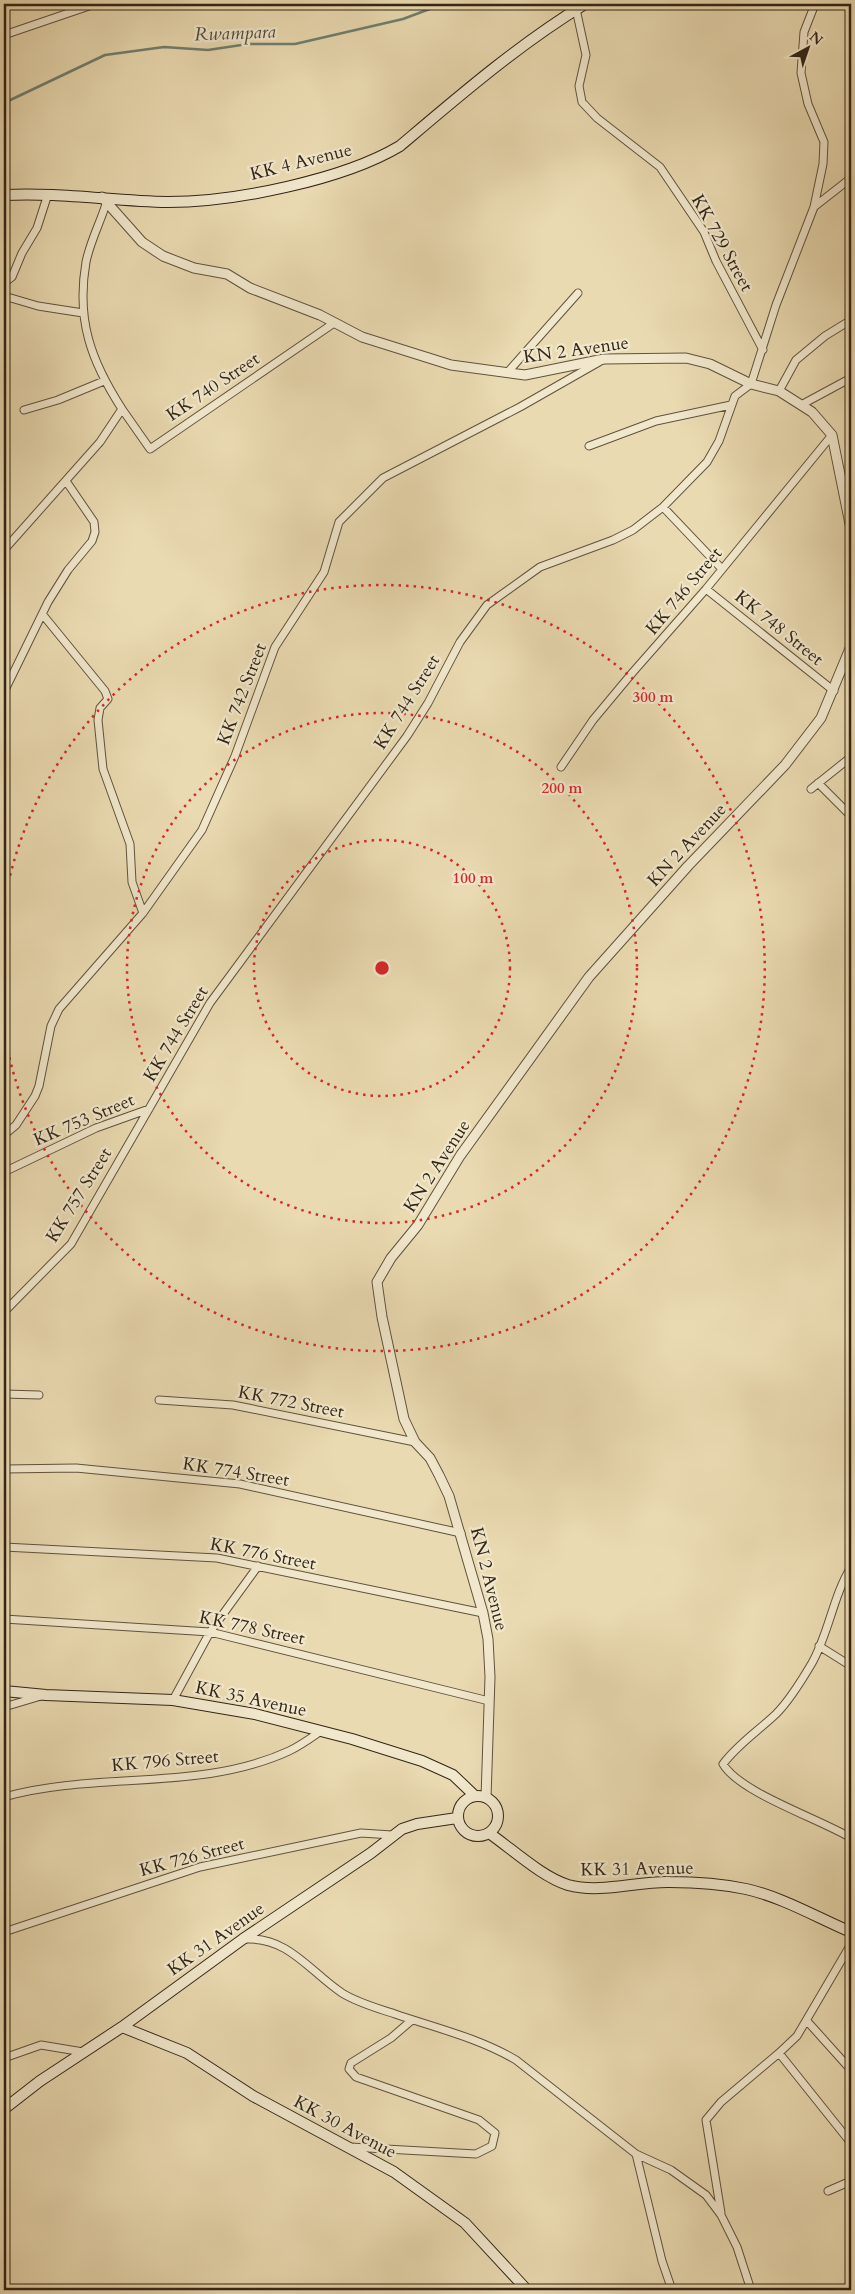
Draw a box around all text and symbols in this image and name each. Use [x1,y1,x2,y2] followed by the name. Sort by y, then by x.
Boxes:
[194,19,277,47] water label: Rwampara
[782,22,832,72] north arrow
[805,27,827,50] text: N
[247,137,355,187] street label: KK 4 Avenue
[685,190,759,296] street label: KK 729 Street
[522,330,630,370] street label: KN 2 Avenue
[161,346,265,427] street label: KK 740 Street
[640,542,728,640] street label: KK 746 Street
[729,584,829,672] street label: KK 748 Street
[211,639,273,749] street label: KK 742 Street
[368,650,446,754] street label: KK 744 Street
[633,687,674,707] text: 300 m
[542,778,583,798] text: 200 m
[642,798,732,892] street label: KN 2 Avenue
[453,868,494,888] text: 100 m
[373,959,391,977] centre of rings
[138,981,215,1086] street label: KK 744 Street
[30,1087,139,1152] street label: KK 753 Street
[398,1115,476,1217] street label: KN 2 Avenue
[40,1143,118,1247] street label: KK 757 Street
[236,1379,346,1425] street label: KK 772 Street
[181,1451,291,1493] street label: KK 774 Street
[464,1525,514,1633] street label: KN 2 Avenue
[208,1531,318,1577] street label: KK 776 Street
[197,1605,307,1651] street label: KK 778 Street
[193,1675,309,1723] street label: KK 35 Avenue
[110,1744,220,1778] street label: KK 796 Street
[137,1831,247,1883] street label: KK 726 Street
[580,1856,694,1882] street label: KK 31 Avenue
[162,1896,270,1982] street label: KK 31 Avenue
[289,2089,401,2165] street label: KK 30 Avenue

